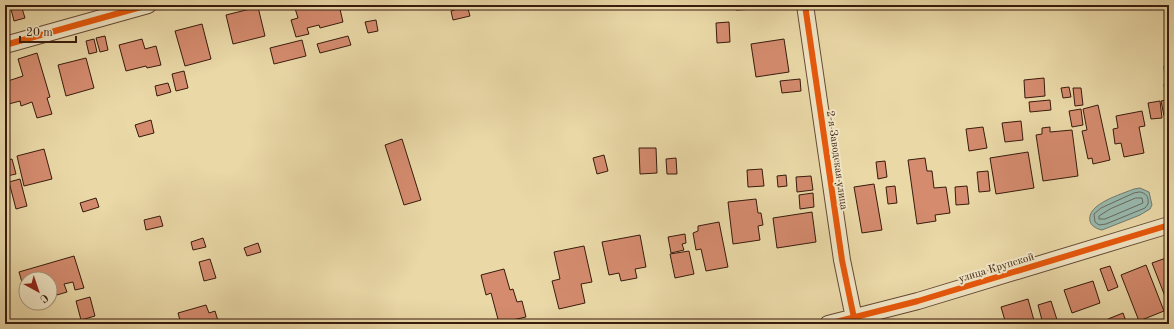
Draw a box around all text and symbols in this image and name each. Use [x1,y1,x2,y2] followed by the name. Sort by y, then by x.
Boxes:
[20,18,76,44] scale bar
[26,27,53,39] text: 20 m
[824,110,849,211] street label: 2-я Заводская улица
[957,252,1036,285] street label: улица Крупской
[18,271,58,311] north arrow
[37,291,50,304] text: С

